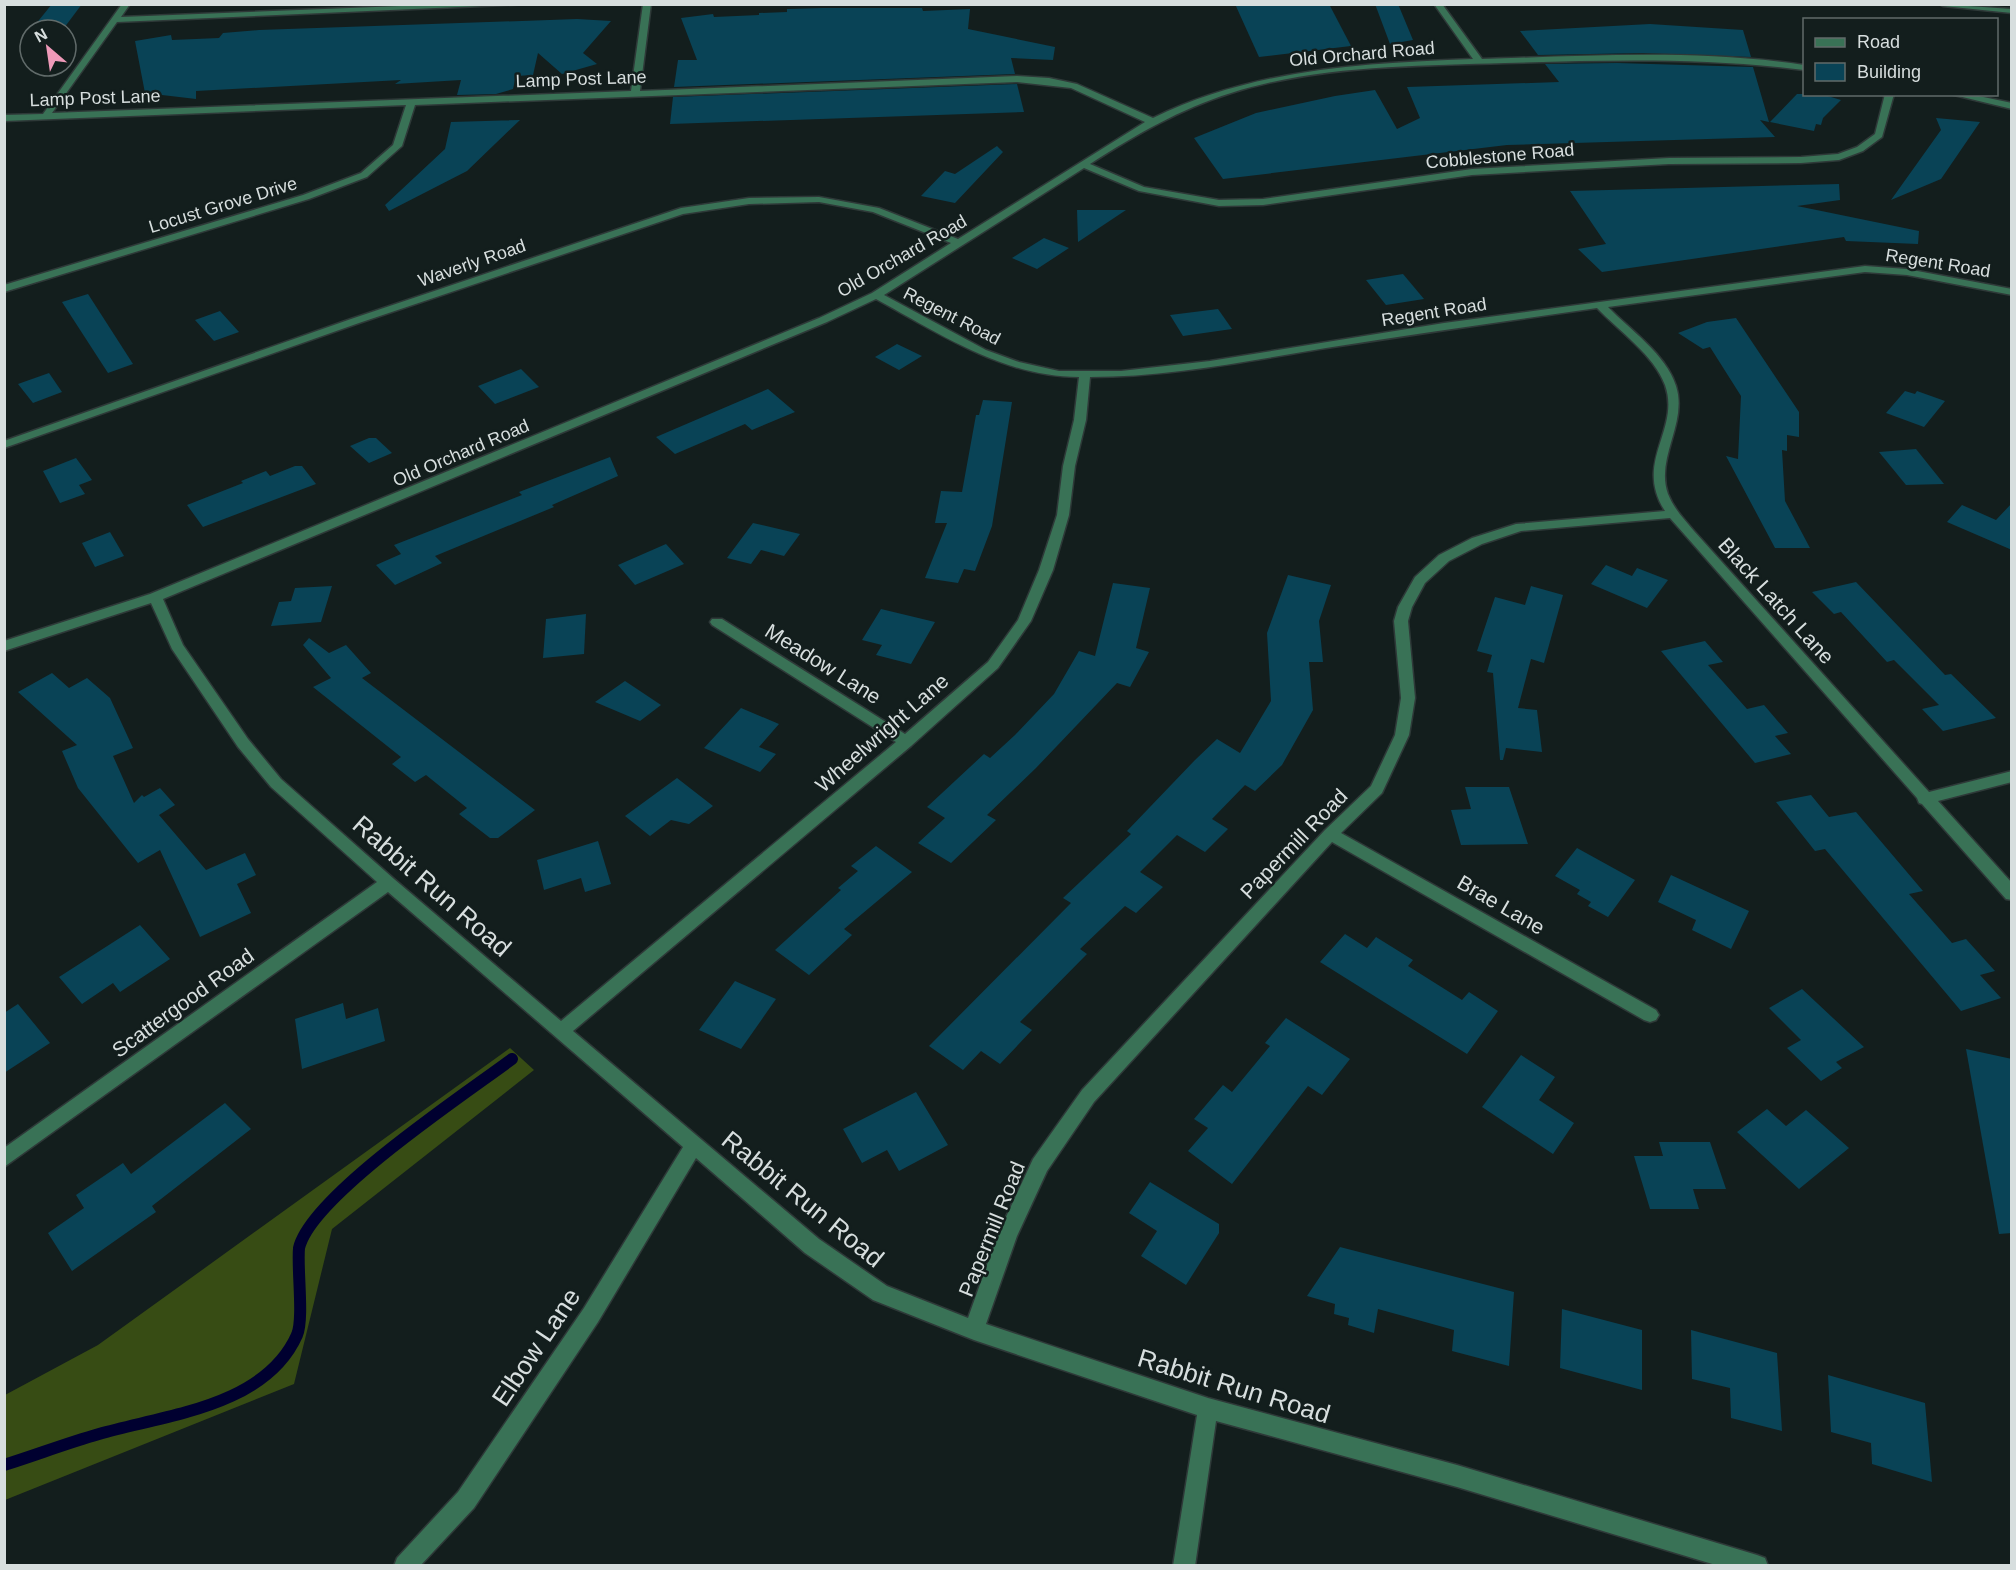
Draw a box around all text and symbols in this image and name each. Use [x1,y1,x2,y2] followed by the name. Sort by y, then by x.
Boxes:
[18,18,78,78] north arrow
[1803,18,1998,96] legend
[32,25,50,46] text: N
[1857,32,1900,52] text: Road
[1288,38,1436,70] street label: Old Orchard Road
[1857,62,1921,82] text: Building
[515,67,647,91] street label: Lamp Post Lane
[29,86,161,110] street label: Lamp Post Lane
[1425,140,1575,172] street label: Cobblestone Road
[146,173,300,237] street label: Locust Grove Drive
[834,211,970,301] street label: Old Orchard Road
[416,235,528,291] street label: Waverly Road
[1884,245,1992,281] street label: Regent Road
[900,283,1004,349] street label: Regent Road
[1380,294,1488,330] street label: Regent Road
[390,415,532,491] street label: Old Orchard Road
[1714,533,1839,668] street label: Black Latch Lane
[761,619,885,708] street label: Meadow Lane
[811,669,953,796] street label: Wheelwright Lane
[1235,784,1352,903] street label: Papermill Road
[347,809,517,963] street label: Rabbit Run Road
[1454,870,1549,939] street label: Brae Lane
[107,944,258,1062] street label: Scattergood Road
[716,1125,890,1273] street label: Rabbit Run Road
[954,1158,1029,1300] street label: Papermill Road
[486,1282,586,1412] street label: Elbow Lane
[1134,1342,1334,1430] street label: Rabbit Run Road

